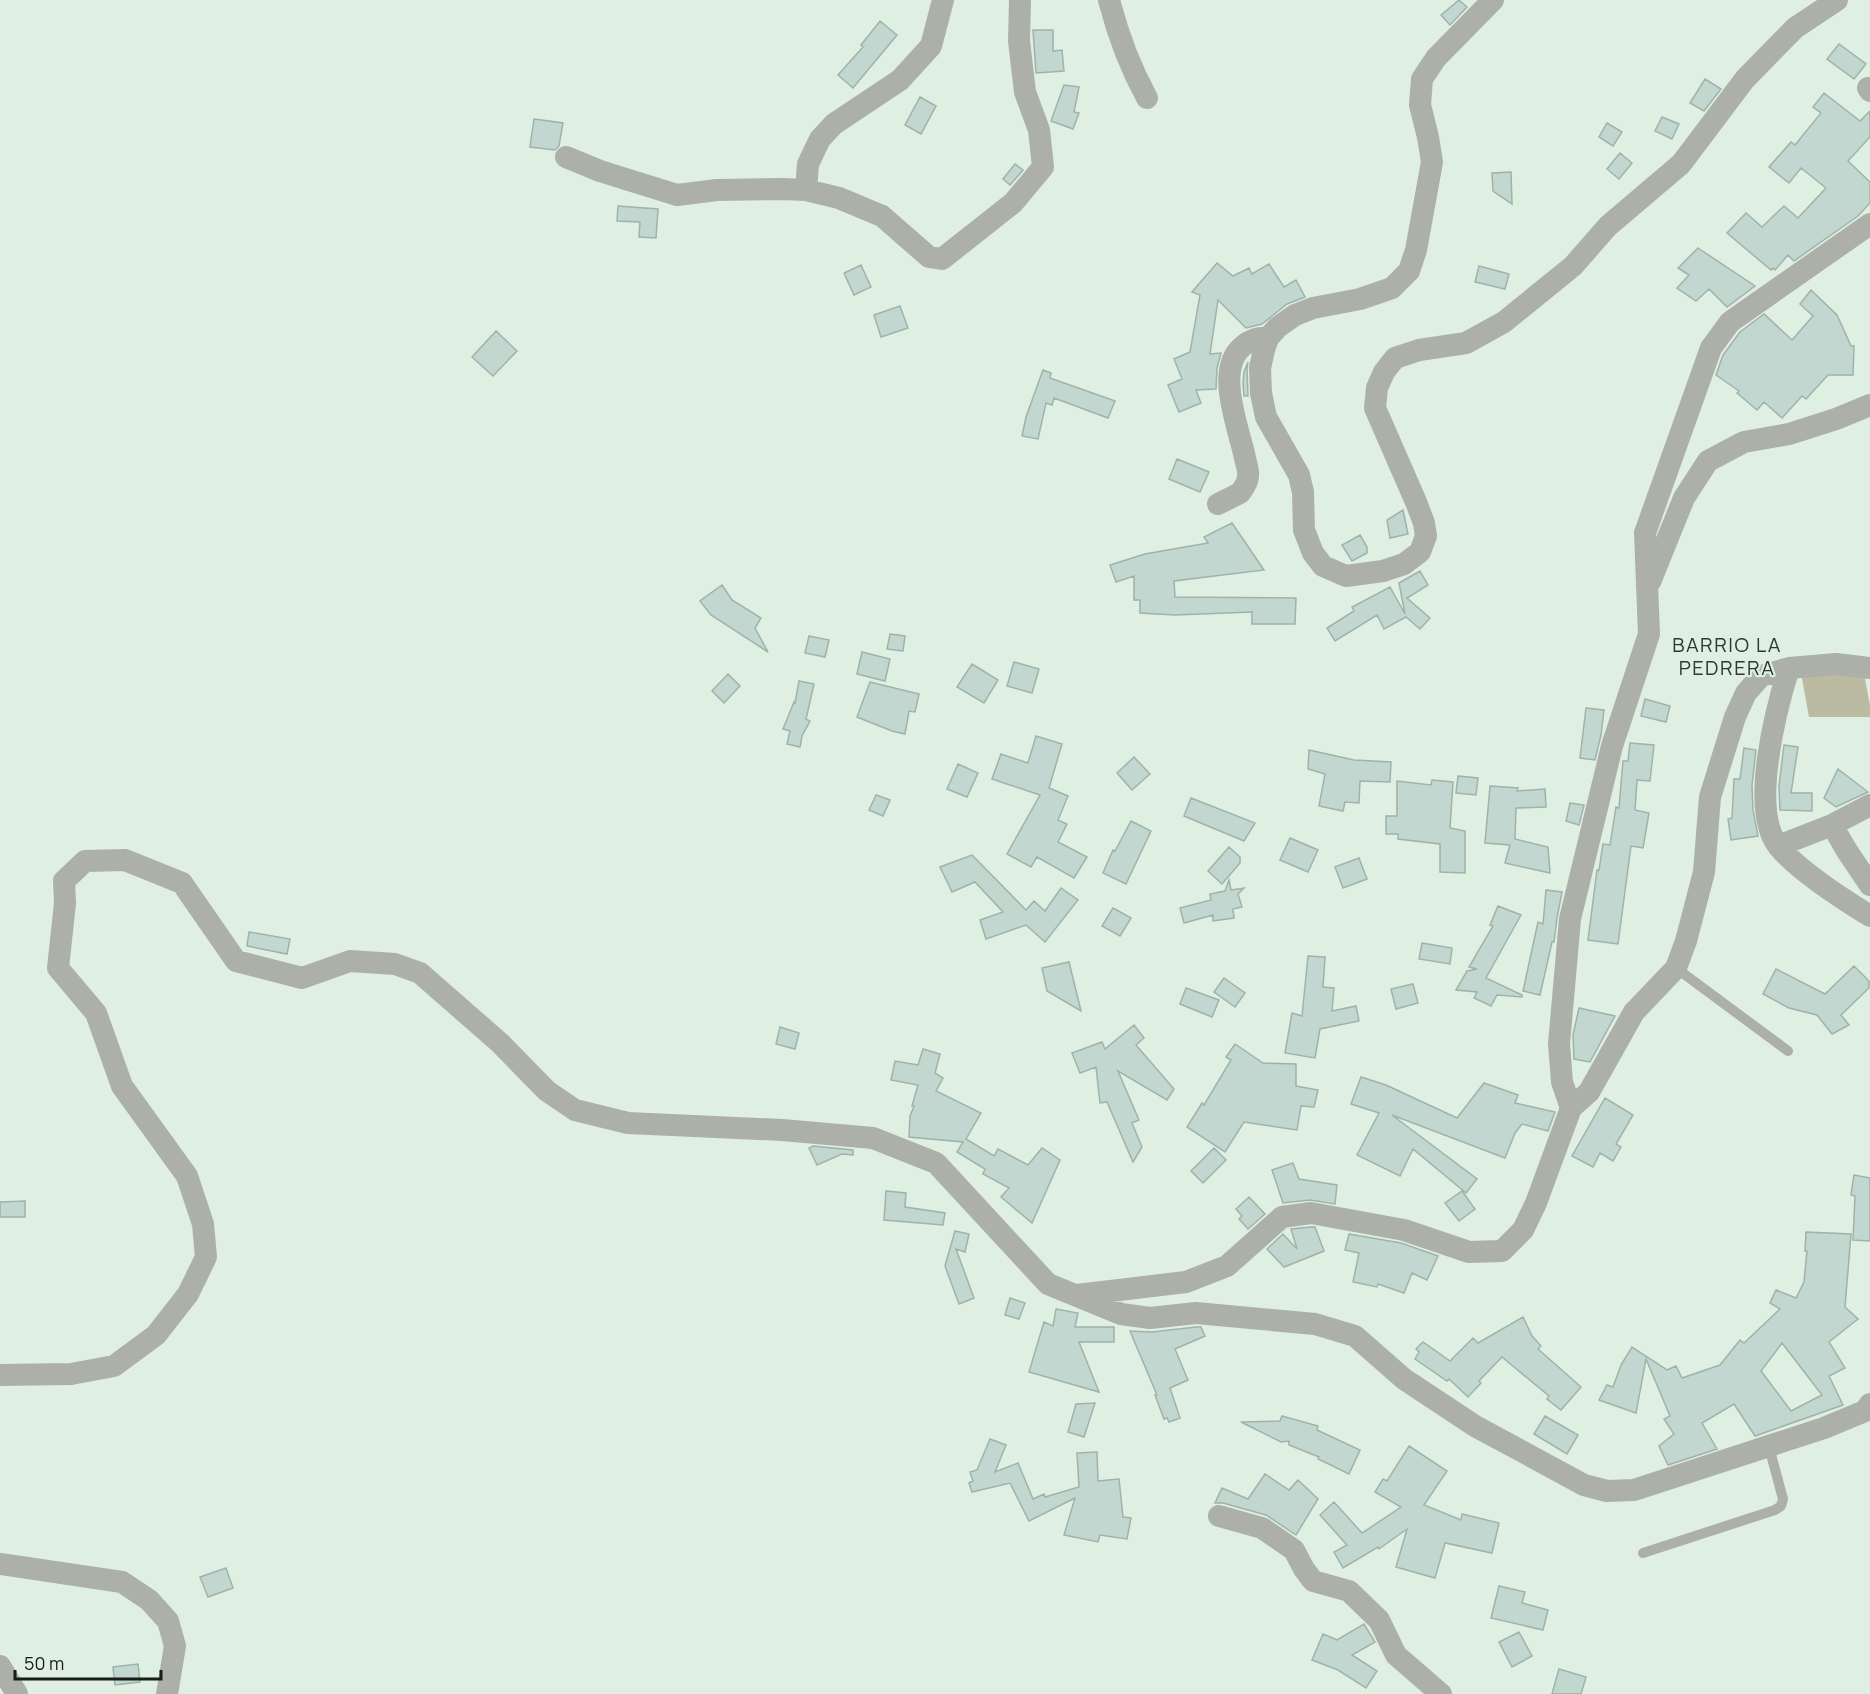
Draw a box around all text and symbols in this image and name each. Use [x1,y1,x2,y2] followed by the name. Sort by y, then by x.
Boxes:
[1672,631,1782,681] district label: BARRIO LA PEDRERA
[15,1643,160,1681] scale bar
[24,1651,64,1675] text: 50 m

